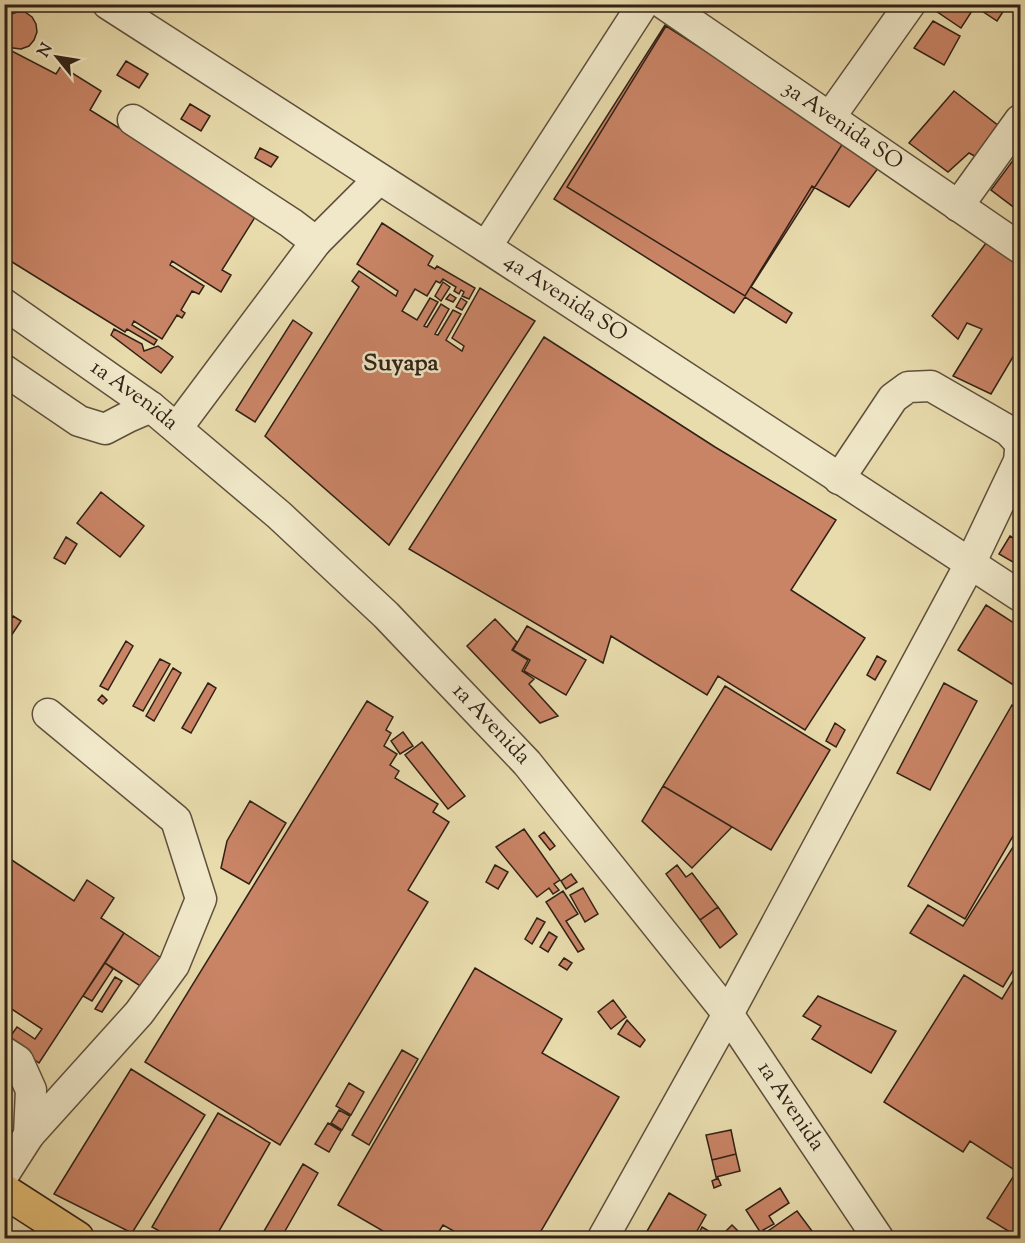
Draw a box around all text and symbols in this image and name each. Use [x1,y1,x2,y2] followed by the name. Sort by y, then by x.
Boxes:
[27,27,87,87] north arrow
[33,39,59,62] text: N
[775,73,909,179] street label: 3a Avenida SO
[497,247,633,351] street label: 4a Avenida SO
[363,347,440,381] district label: Suyapa
[83,353,185,439] street label: 1a Avenida
[444,677,537,773] street label: 1a Avenida
[748,1055,832,1158] street label: 1a Avenida

